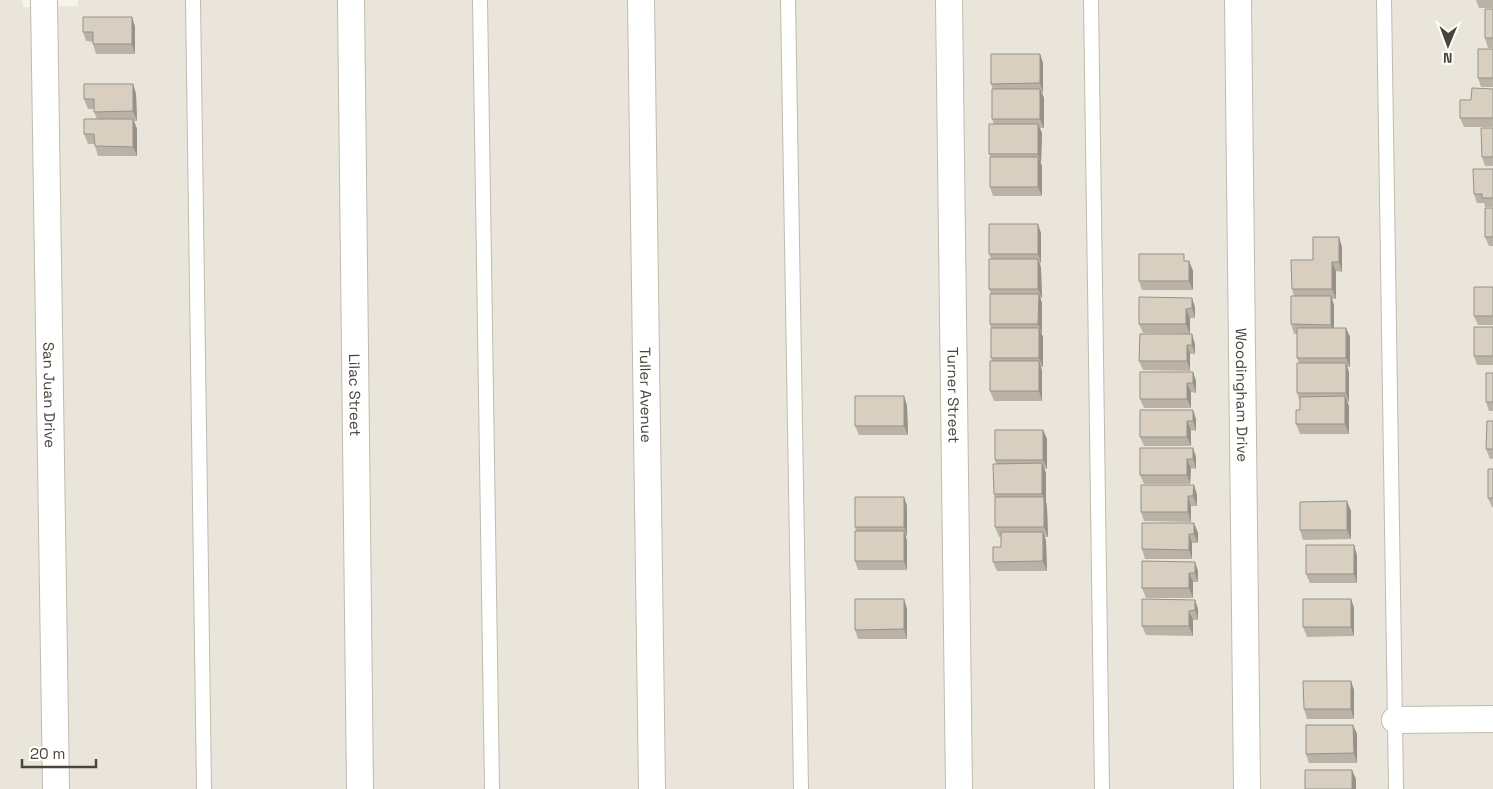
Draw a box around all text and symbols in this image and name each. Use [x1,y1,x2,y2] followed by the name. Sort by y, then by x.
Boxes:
[1423,20,1473,70] north arrow
[1443,49,1453,67] text: N
[1232,328,1253,462] street label: Woodingham Drive
[40,342,60,448] street label: San Juan Drive
[636,347,657,443] street label: Tuller Avenue
[944,347,964,443] street label: Turner Street
[346,354,365,437] street label: Lilac Street
[22,736,96,768] scale bar
[30,744,65,763] text: 20 m

